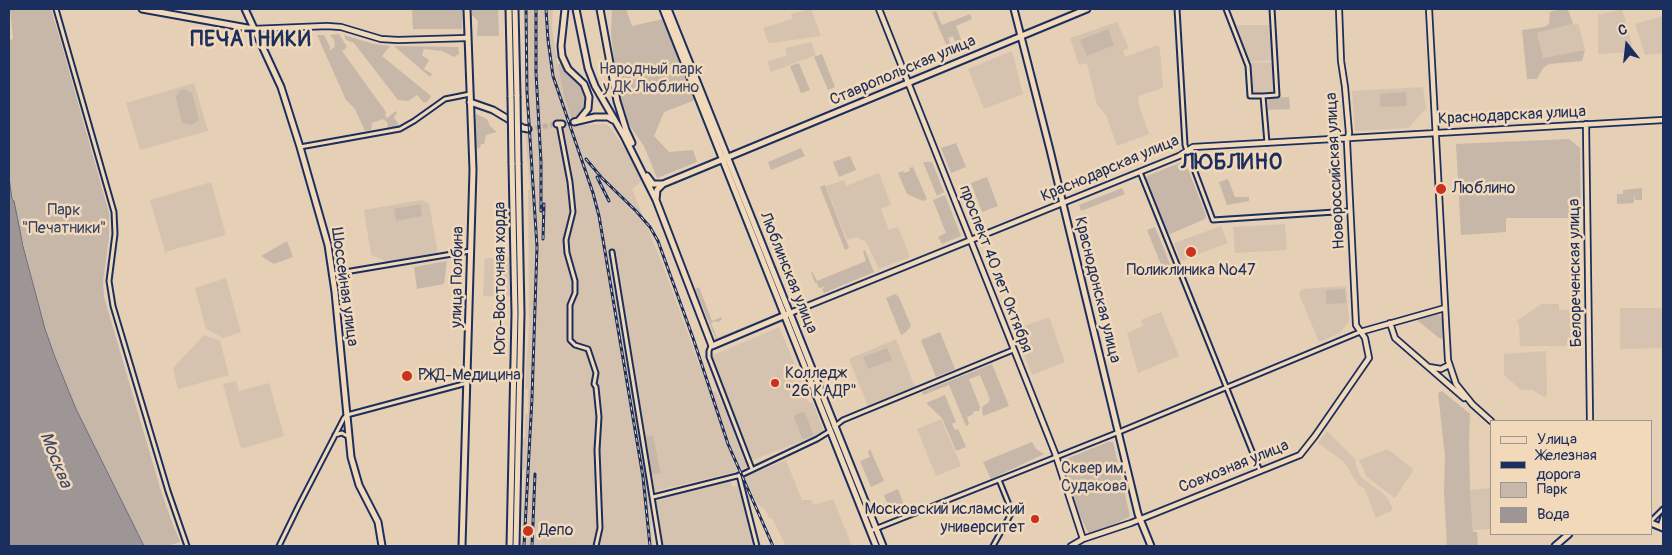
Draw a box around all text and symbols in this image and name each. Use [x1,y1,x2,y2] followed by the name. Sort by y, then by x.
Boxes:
[1602,20,1652,70] north arrow
[1616,21,1629,39] text: С
[189,28,313,54] district label: ПЕЧАТНИКИ
[827,32,979,110] street label: Ставропольская улица
[599,60,703,98] park label: Народный парк у ДК Люблино
[1322,92,1350,250] street label: Новороссийская улица
[1438,103,1586,129] street label: Краснодарская улица
[1038,131,1182,207] street label: Краснодарская улица
[1180,151,1284,177] district label: ЛЮБЛИНО
[1452,179,1515,199] place label: Люблино
[1434,182,1448,196] marker: Люблино
[954,183,1036,355] street label: проспект 40 лет Октября
[1565,199,1587,347] street label: Белореченская улица
[22,201,106,239] park label: Парк "Печатники"
[491,202,511,354] street label: Юго-Восточная хорда
[755,209,821,337] street label: Люблинская улица
[1070,215,1124,365] street label: Краснодонская улица
[326,226,362,348] street label: Шоссейная улица
[448,226,468,328] street label: улица Полбина
[1184,245,1198,259] marker: Поликлиника №47
[1127,261,1255,281] place label: Поликлиника №47
[785,364,857,402] place label: Колледж "26 КАДР"
[418,366,521,386] place label: РЖД-Медицина
[400,369,414,383] marker: РЖД-Медицина
[769,377,781,389] marker: Колледж "26 КАДР"
[1490,420,1652,535] legend
[34,429,76,491] water label: Москва
[1537,430,1577,449] text: Улица
[1176,436,1292,498] street label: Совхозная улица
[1536,446,1597,484] text: Железная дорога
[1061,459,1127,497] park label: Сквер им. Судакова
[1537,480,1568,499] text: Парк
[865,500,1025,538] place label: Московский исламский университет
[1537,505,1570,524] text: Вода
[1029,513,1041,525] marker: Московский исламский университет
[539,521,573,541] place label: Депо
[521,524,535,538] marker: Депо

